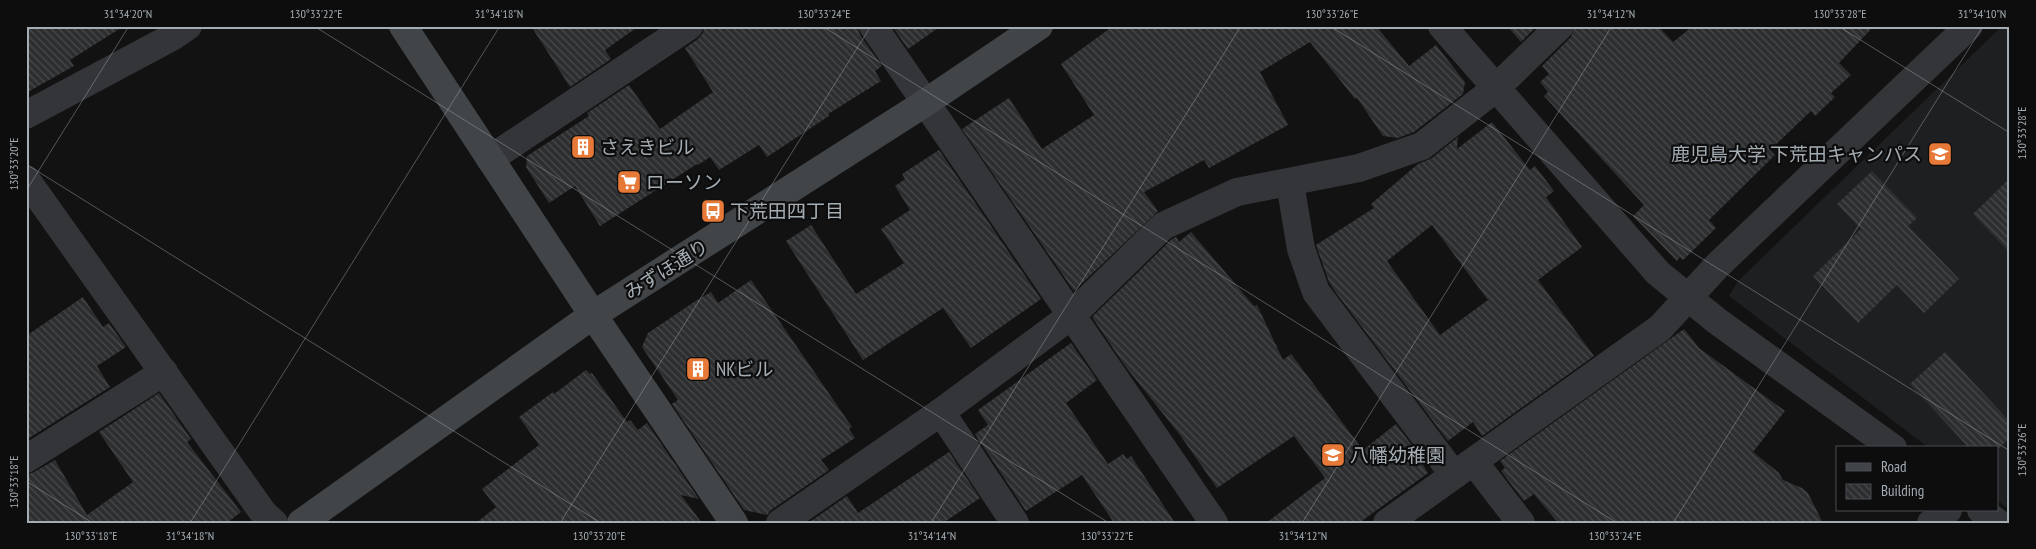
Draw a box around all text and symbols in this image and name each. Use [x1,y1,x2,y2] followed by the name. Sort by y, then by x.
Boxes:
[104,6,152,21] text: 31°34'20"N
[290,6,342,21] text: 130°33'22"E
[475,6,523,21] text: 31°34'18"N
[798,6,850,21] text: 130°33'24"E
[1306,6,1358,21] text: 130°33'26"E
[1587,6,1635,21] text: 31°34'12"N
[1814,6,1866,21] text: 130°33'28"E
[1958,6,2006,21] text: 31°34'10"N
[2014,107,2029,159] text: 130°33'28"E
[570,134,596,160] building icon: さえきビル
[600,135,694,159] place label: さえきビル
[6,138,21,190] text: 130°33'20"E
[1927,141,1953,167] school or university icon: 鹿児島大学 下荒田キャンパス
[1671,142,1922,166] place label: 鹿児島大学 下荒田キャンパス
[616,169,642,195] supermarket icon: ローソン
[646,170,722,194] place label: ローソン
[700,198,726,224] bus stop icon: 下荒田四丁目
[730,199,844,223] place label: 下荒田四丁目
[619,234,713,304] street label: みずほ通り
[685,356,711,382] building icon: NKビル
[716,357,774,381] place label: NKビル
[2014,424,2029,476] text: 130°33'26"E
[1320,442,1346,468] school or university icon: 八幡幼稚園
[1350,443,1445,467] place label: 八幡幼稚園
[1836,446,1998,512] legend
[6,456,21,508] text: 130°33'18"E
[1881,457,1907,476] text: Road
[1881,481,1924,500] text: Building
[65,528,117,543] text: 130°33'18"E
[166,528,214,543] text: 31°34'18"N
[573,528,625,543] text: 130°33'20"E
[908,528,956,543] text: 31°34'14"N
[1081,528,1133,543] text: 130°33'22"E
[1279,528,1327,543] text: 31°34'12"N
[1589,528,1641,543] text: 130°33'24"E

